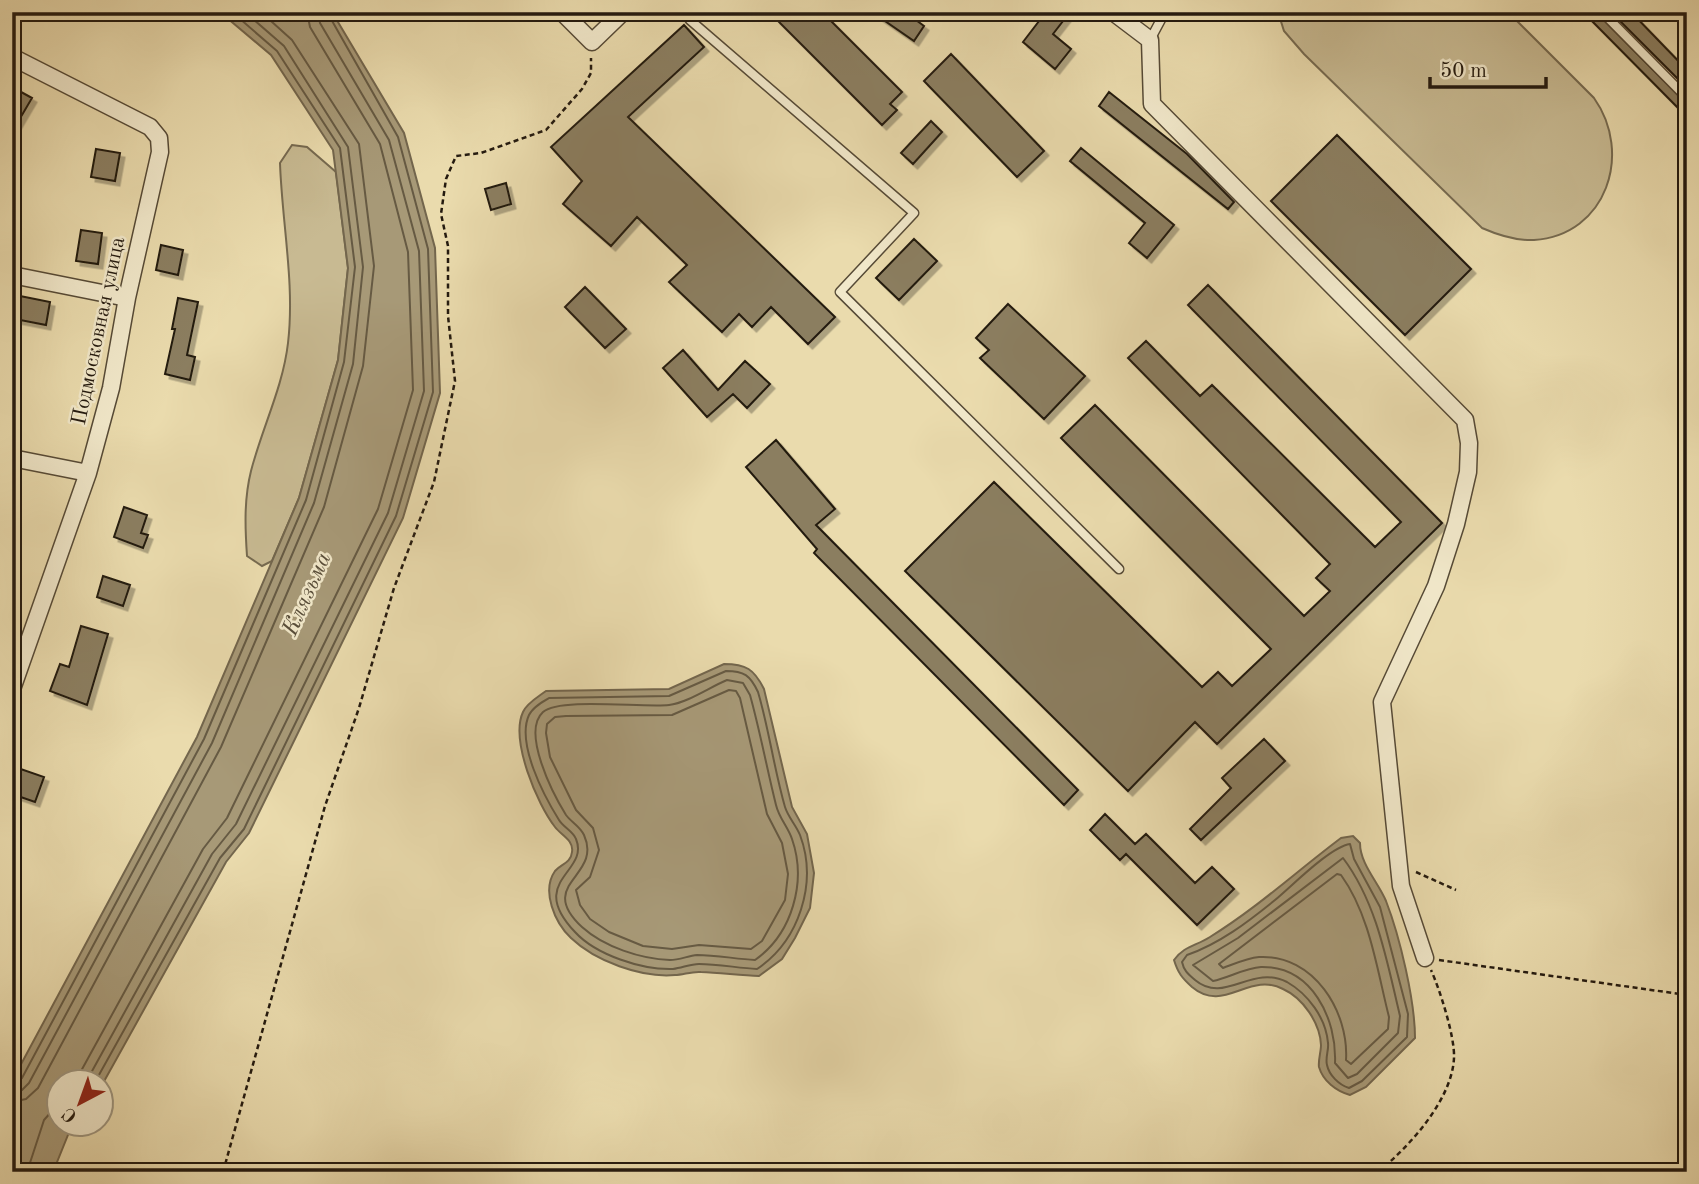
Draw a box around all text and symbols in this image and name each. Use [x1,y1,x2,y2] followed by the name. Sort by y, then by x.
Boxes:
[1430,46,1545,90] scale bar
[1440,61,1487,82] text: 50 m
[69,235,129,427] street label: Подмосковная улица
[278,549,335,640] water label: Клязьма
[46,1068,116,1138] north arrow
[60,1103,81,1125] text: С

